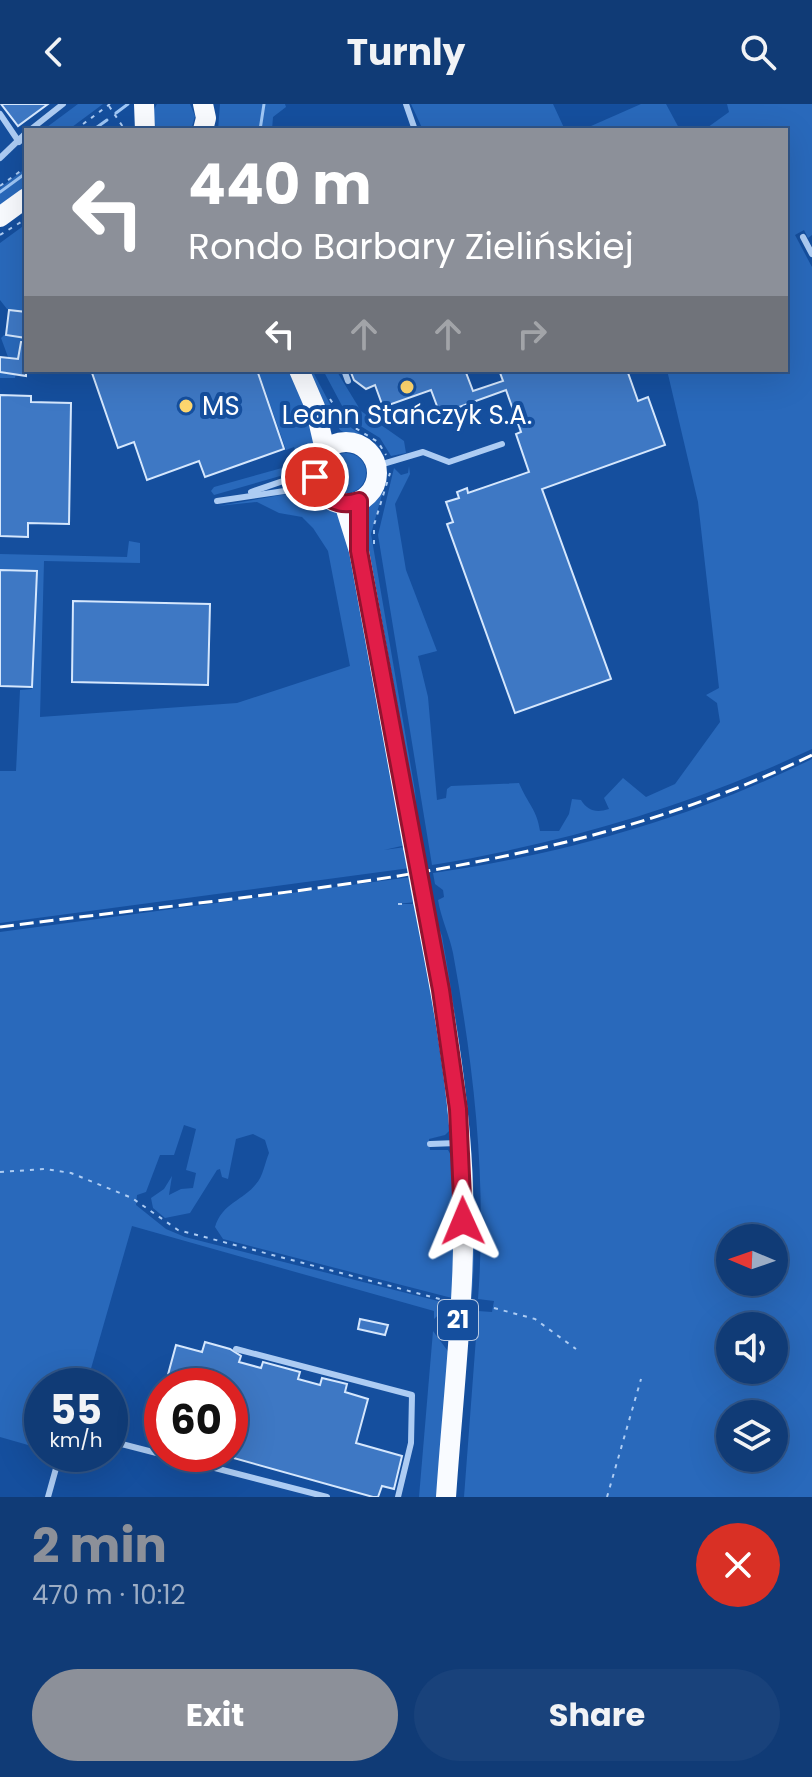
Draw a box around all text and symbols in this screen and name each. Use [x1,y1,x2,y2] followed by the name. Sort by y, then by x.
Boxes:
[347,27,465,78] text: Turnly
[32,30,76,74] icon: back
[736,30,780,74] icon: search
[188,145,372,224] text: 440 m
[56,160,160,264] icon: left
[188,221,634,272] text: Rondo Barbary Zielińskiej
[258,312,302,356] icon: left
[342,312,386,356] icon: ahead
[426,312,470,356] icon: ahead
[510,312,554,356] icon: right
[398,378,416,396] marker: Leann Stańczyk S.A.
[202,388,240,424] place label: MS
[177,397,195,415] marker: MS
[282,397,532,433] place label: Leann Stańczyk S.A.
[281,443,349,511] pin
[293,455,337,499] icon: arrive
[421,1179,505,1263] position arrow
[716,1224,788,1296] north arrow
[716,1224,788,1472] map controls
[438,1300,478,1340] road number: 21
[716,1312,788,1384] button: sound
[144,1368,248,1472] speed limit sign: 60
[50,1382,102,1438] text: 55
[716,1400,788,1472] button: layers
[49,1426,103,1454] text: km/h
[32,1512,167,1579] text: 2 min
[696,1523,780,1607] button: close
[32,1577,185,1613] text: 470 m · 10:12
[32,1669,398,1761] button: Exit
[414,1669,780,1761] button: Share

